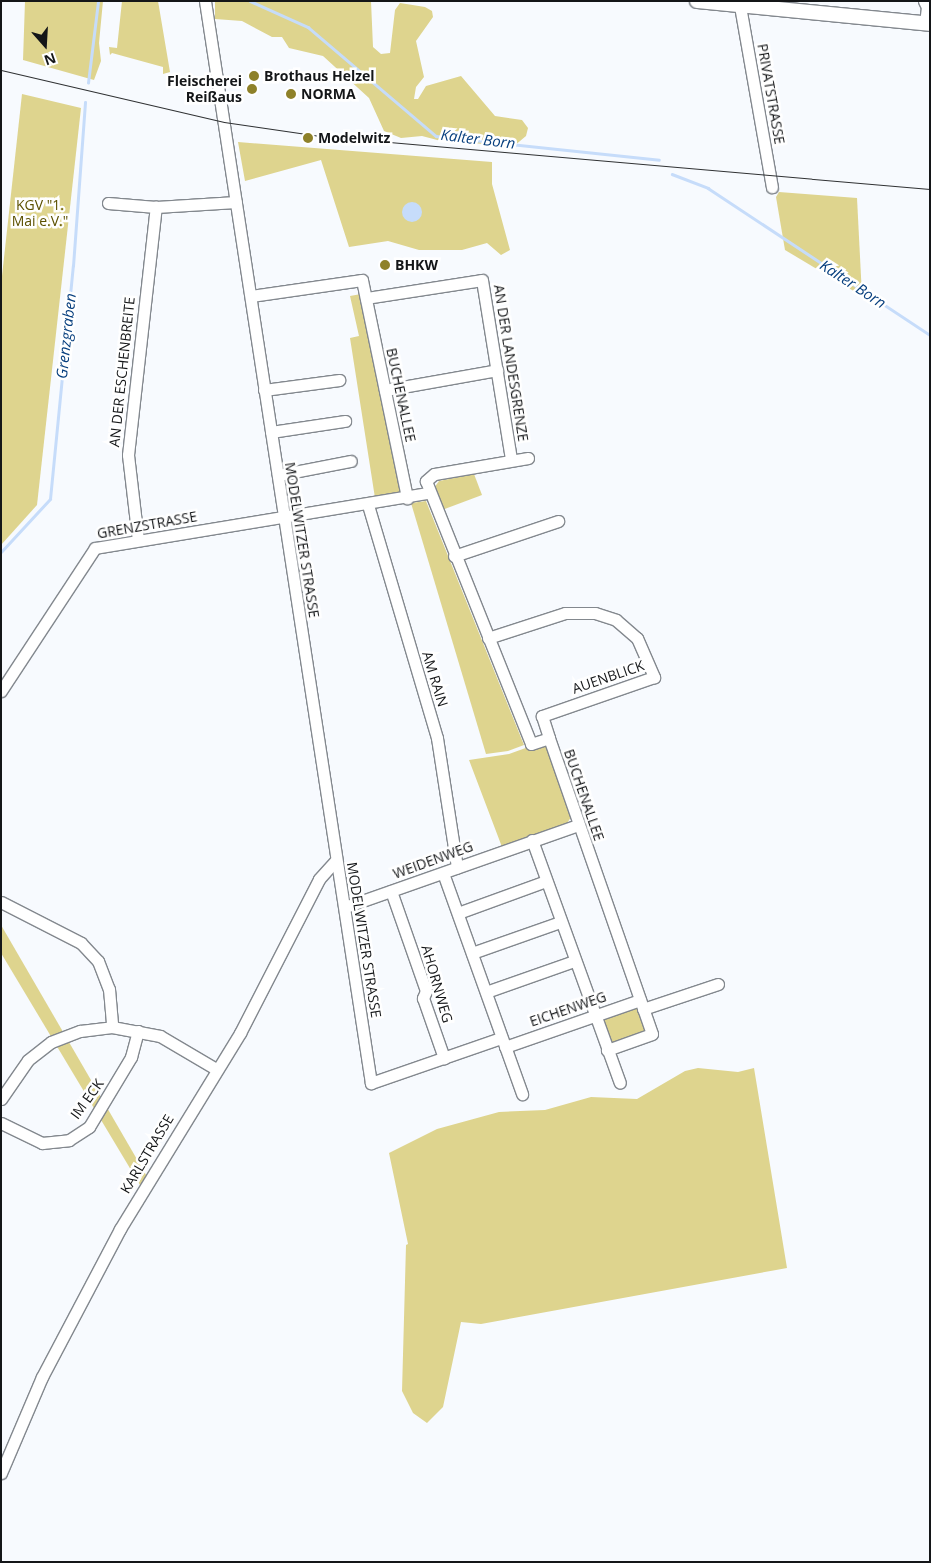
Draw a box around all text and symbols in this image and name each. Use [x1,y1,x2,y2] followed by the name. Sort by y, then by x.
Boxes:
[20,20,70,70] north arrow
[754,42,788,146] street label: PRIVATSTRASSE
[42,49,59,70] text: N
[264,68,375,84] place label: Brothaus Helzel
[248,70,260,82] marker: Brothaus Helzel
[167,73,242,105] place label: Fleischerei Reißaus
[246,83,258,95] marker: Fleischerei Reißaus
[301,86,356,102] place label: NORMA
[285,88,297,100] marker: NORMA
[440,126,516,152] water label: Kalter Born
[318,130,390,146] place label: Modelwitz
[302,132,314,144] marker: Modelwitz
[12,197,68,230] park label: KGV "1. Mai e.V."
[817,256,889,312] water label: Kalter Born
[395,257,438,273] place label: BHKW
[379,259,391,271] marker: BHKW
[490,283,532,443] street label: AN DER LANDESGRENZE
[53,292,79,380] water label: Grenzgraben
[106,296,138,448] street label: AN DER ESCHENBREITE
[383,346,419,444] street label: BUCHENALLEE
[281,461,323,619] street label: MODELWITZER STRASSE
[96,508,198,542] street label: GRENZSTRASSE
[419,649,451,709] street label: AM RAIN
[570,657,646,697] street label: AUENBLICK
[560,747,608,843] street label: BUCHENALLEE
[391,838,475,882] street label: WEIDENWEG
[343,861,385,1019] street label: MODELWITZER STRASSE
[418,943,456,1025] street label: AHORNWEG
[527,988,609,1030] street label: EICHENWEG
[67,1076,107,1122] street label: IM ECK
[117,1111,177,1197] street label: KARLSTRASSE

